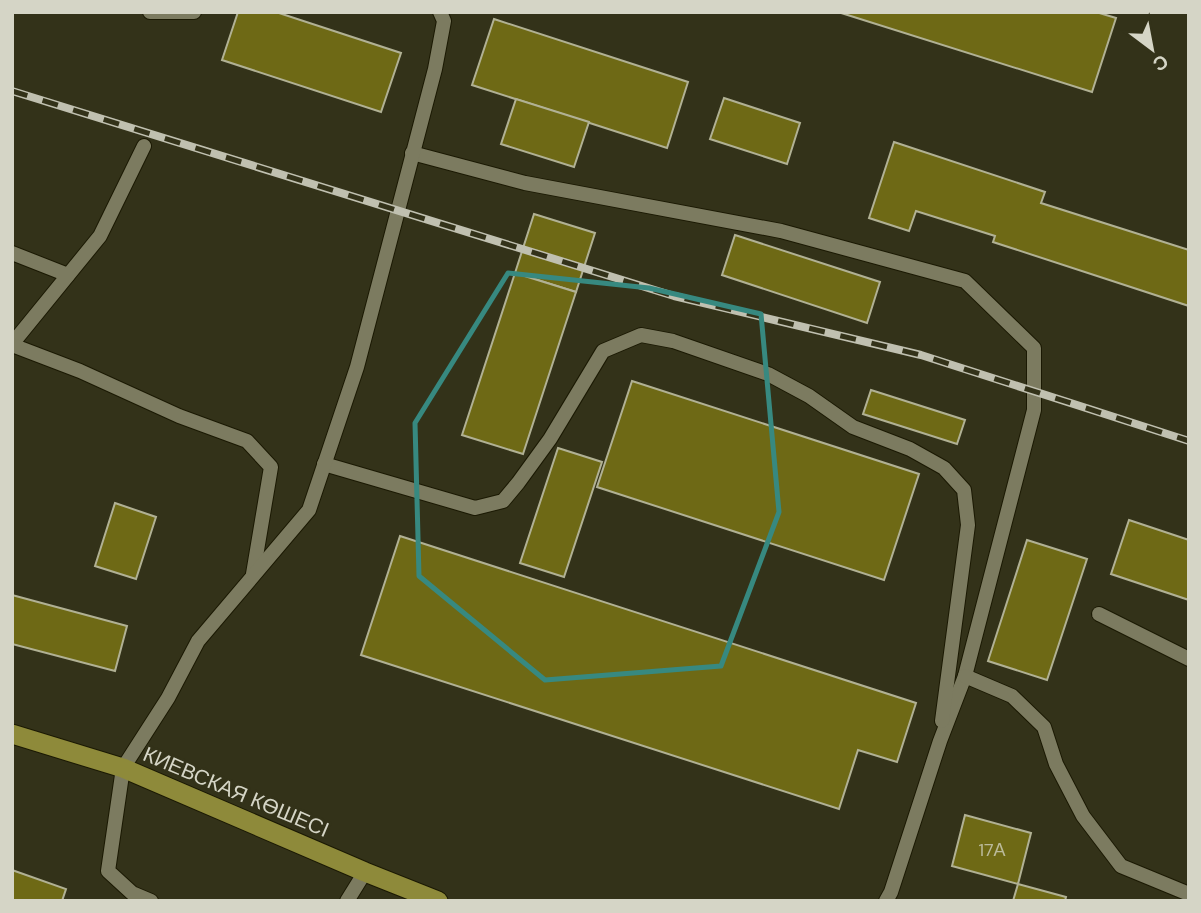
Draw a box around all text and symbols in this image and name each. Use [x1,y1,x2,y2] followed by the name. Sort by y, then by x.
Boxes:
[1117,14,1187,84] north arrow
[1148,49,1173,77] text: С
[139,740,333,844] street label: КИЕВСКАЯ КӨШЕСІ
[978,838,1006,862] house number: 17А

